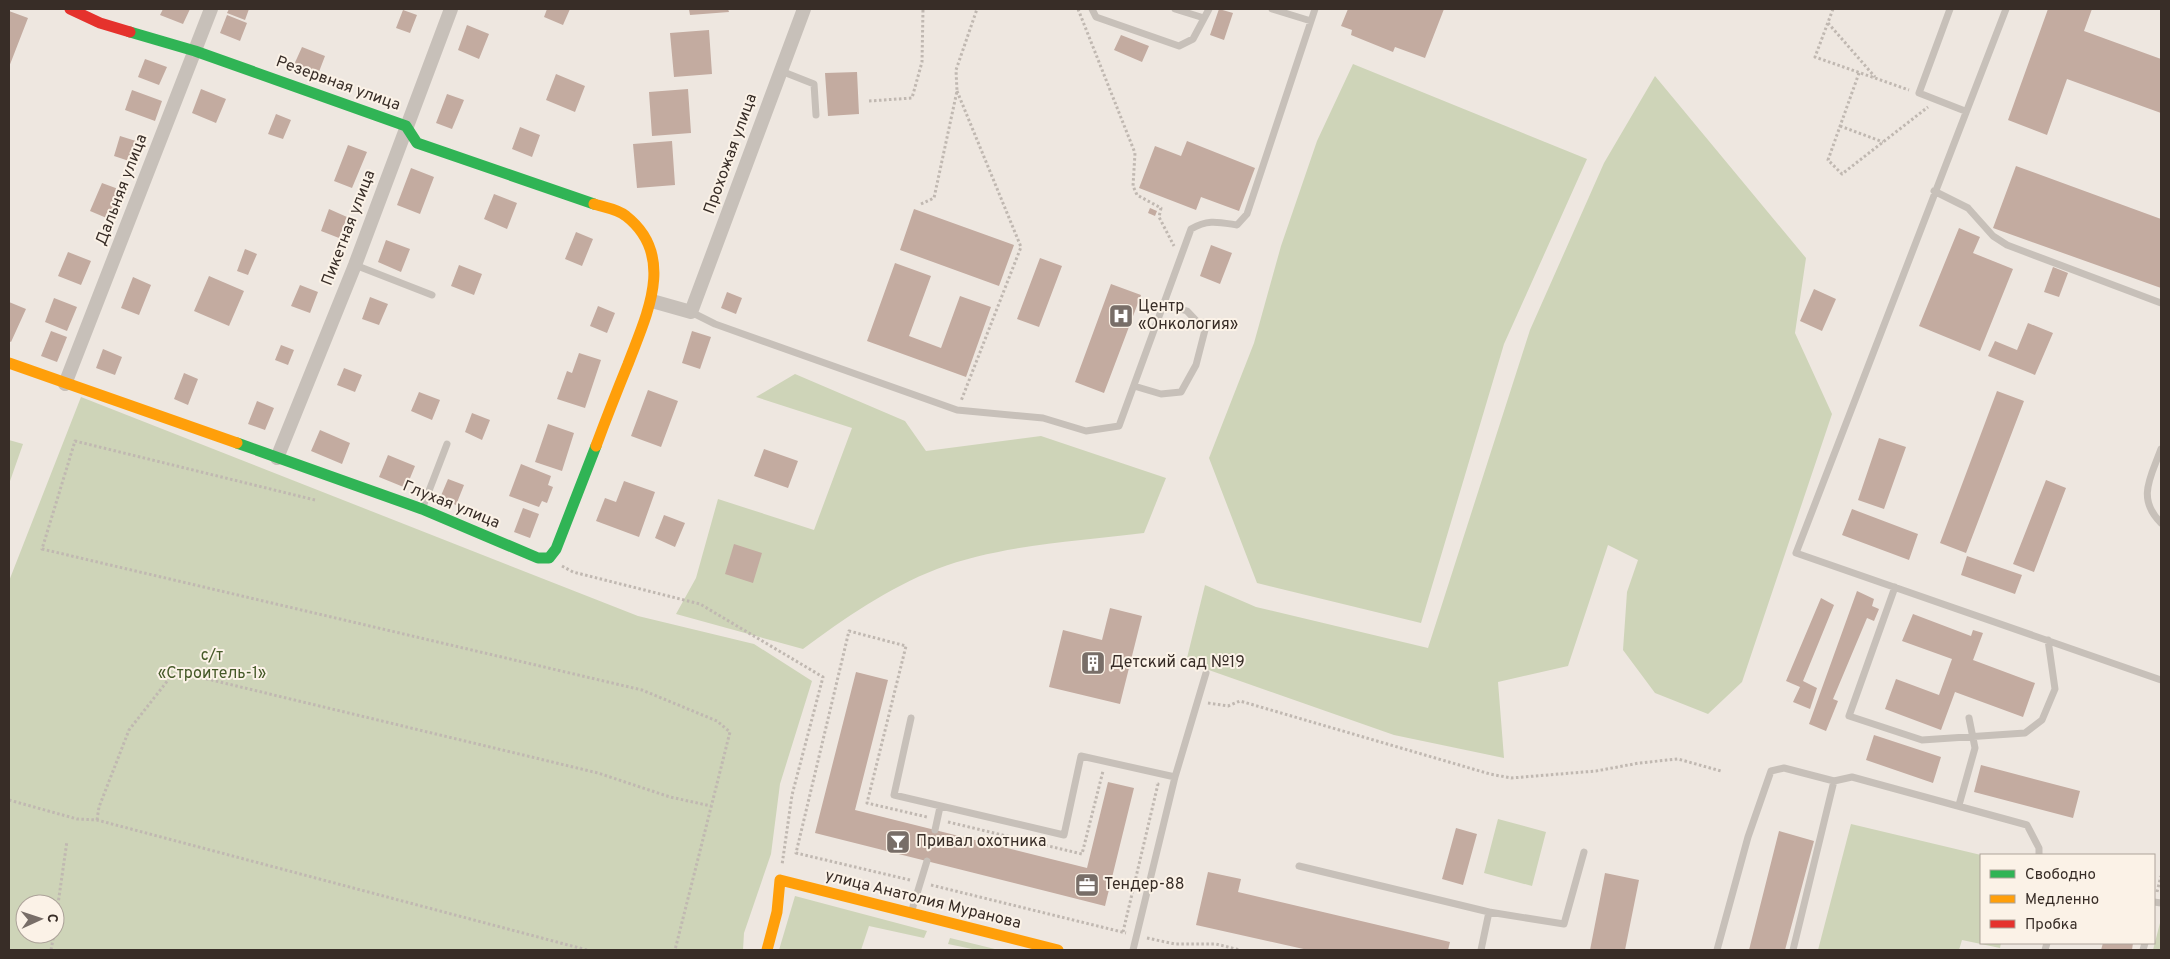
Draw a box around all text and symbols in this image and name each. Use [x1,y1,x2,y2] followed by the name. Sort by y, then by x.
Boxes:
[273,52,403,116] street label: Резервная улица
[700,91,762,217] street label: Прохожая улица
[92,131,152,249] street label: Дальняя улица
[318,167,380,289] street label: Пикетная улица
[1138,297,1238,335] place label: Центр «Онкология»
[1108,303,1134,329] hospital icon: Центр «Онкология»
[399,476,503,534] street label: Глухая улица
[158,646,266,684] park label: с/т «Строитель-1»
[1080,650,1106,676] building icon: Детский сад №19
[1110,653,1245,673] place label: Детский сад №19
[885,829,911,855] bar icon: Привал охотника
[916,832,1047,852] place label: Привал охотника
[1980,854,2155,944] legend
[823,866,1023,934] street label: улица Анатолия Муранова
[2025,866,2096,885] text: Свободно
[1074,872,1100,898] office icon: Тендер-88
[1104,875,1185,895] place label: Тендер-88
[2025,891,2099,910] text: Медленно
[15,894,65,944] north arrow
[43,913,60,923] text: С
[2025,916,2077,935] text: Пробка

